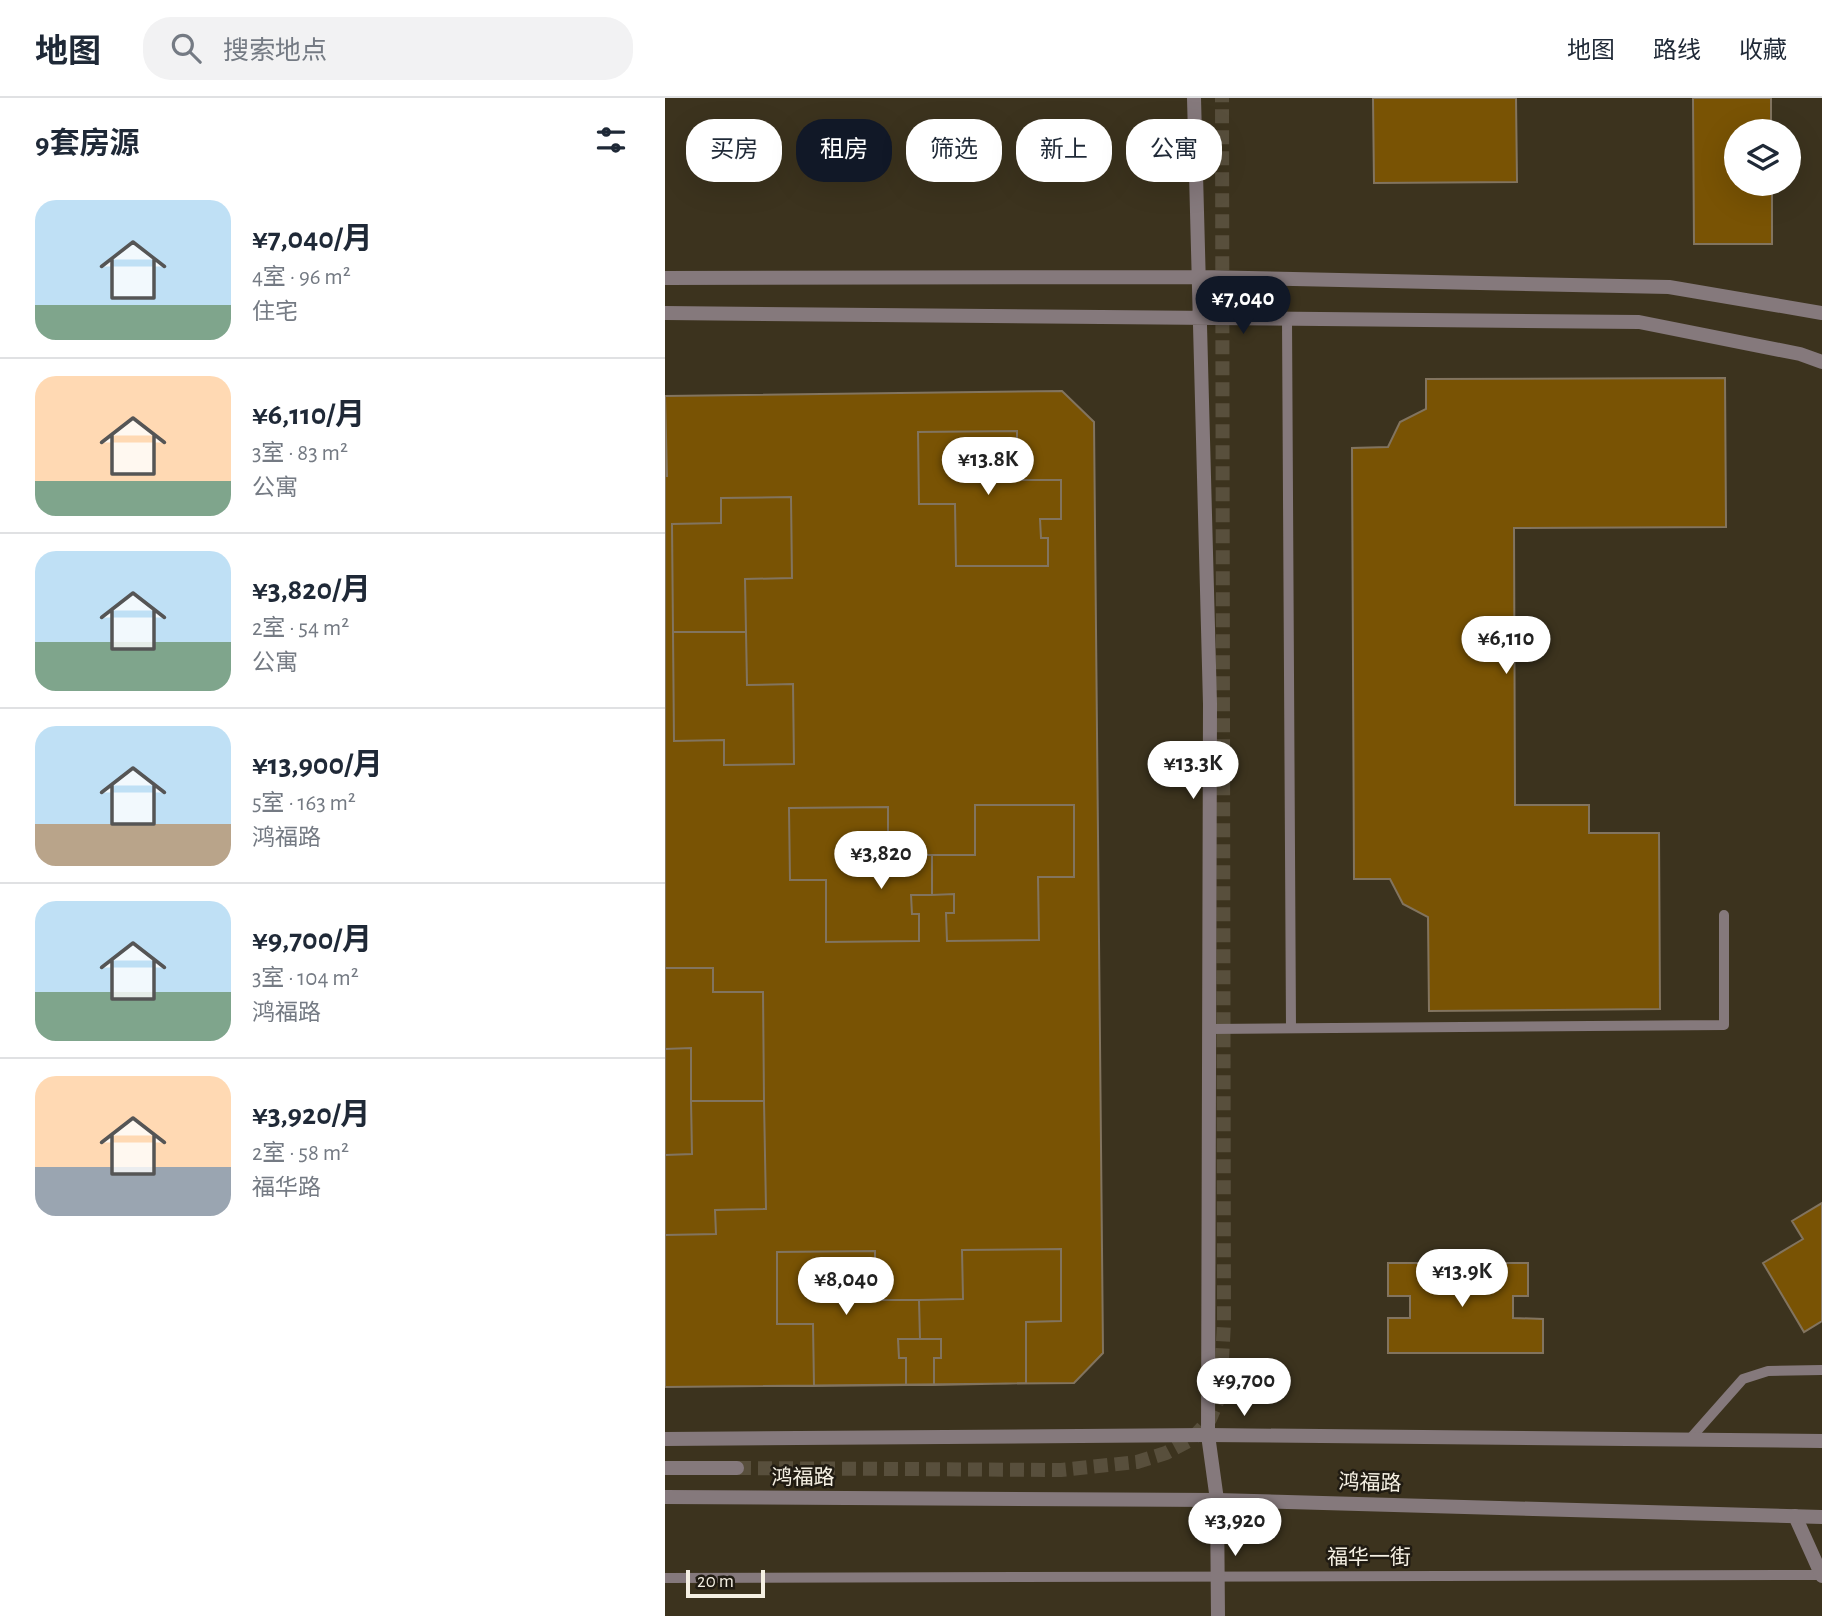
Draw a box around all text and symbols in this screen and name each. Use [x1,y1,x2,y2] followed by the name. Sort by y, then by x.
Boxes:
[143,17,633,80] search box
[167,29,205,67] icon: search
[35,36,101,69] text: 地图
[223,38,327,64] text: 搜索地点
[1567,39,1615,63] text: 地图
[1653,39,1701,63] text: 路线
[1739,39,1787,63] text: 收藏
[686,119,782,182] chip: 买房
[796,119,892,182] chip: 租房
[906,119,1002,182] chip: 筛选
[1016,119,1112,182] chip: 新上
[1126,119,1222,182] chip: 公寓
[1724,119,1801,196] map controls
[1724,119,1801,196] button: layers
[592,121,630,159] icon: filters
[35,129,140,159] text: 9套房源
[252,224,372,254] text: ¥7,040/月
[91,228,175,312] icon: home
[252,266,351,289] text: 4室 · 96 m²
[1186,276,1300,336] pin: ¥7,040
[1212,287,1274,310] text: ¥7,040
[252,301,298,324] text: 住宅
[252,400,365,430] text: ¥6,110/月
[91,404,175,488] icon: home
[931,438,1045,497] pin: ¥13.8K
[252,442,348,465] text: 3室 · 83 m²
[958,448,1018,471] text: ¥13.8K
[252,477,298,500] text: 公寓
[252,575,371,605] text: ¥3,820/月
[91,579,175,663] icon: home
[1449,616,1563,676] pin: ¥6,110
[252,617,349,640] text: 2室 · 54 m²
[1477,627,1535,650] text: ¥6,110
[252,652,298,675] text: 公寓
[1136,742,1250,801] pin: ¥13.3K
[252,750,383,780] text: ¥13,900/月
[1164,752,1222,775] text: ¥13.3K
[91,754,175,838] icon: home
[252,792,356,815] text: 5室 · 163 m²
[252,827,321,850] text: 鸿福路
[824,832,938,891] pin: ¥3,820
[850,842,912,865] text: ¥3,820
[252,925,372,955] text: ¥9,700/月
[91,929,175,1013] icon: home
[252,967,359,990] text: 3室 · 104 m²
[252,1002,321,1025] text: 鸿福路
[252,1100,370,1130] text: ¥3,920/月
[91,1104,175,1188] icon: home
[252,1142,349,1165] text: 2室 · 58 m²
[252,1177,321,1200] text: 福华路
[1405,1250,1519,1309] pin: ¥13.9K
[789,1258,903,1317] pin: ¥8,040
[1432,1260,1492,1283] text: ¥13.9K
[814,1268,878,1291] text: ¥8,040
[1187,1358,1301,1418] pin: ¥9,700
[1213,1369,1275,1392] text: ¥9,700
[772,1466,835,1488] street label: 鸿福路
[1338,1470,1402,1495] street label: 鸿福路
[1178,1498,1292,1558] pin: ¥3,920
[1204,1509,1266,1532] text: ¥3,920
[1327,1546,1411,1568] street label: 福华一街
[686,1567,765,1599] scale bar
[697,1572,734,1591] text: 20 m

